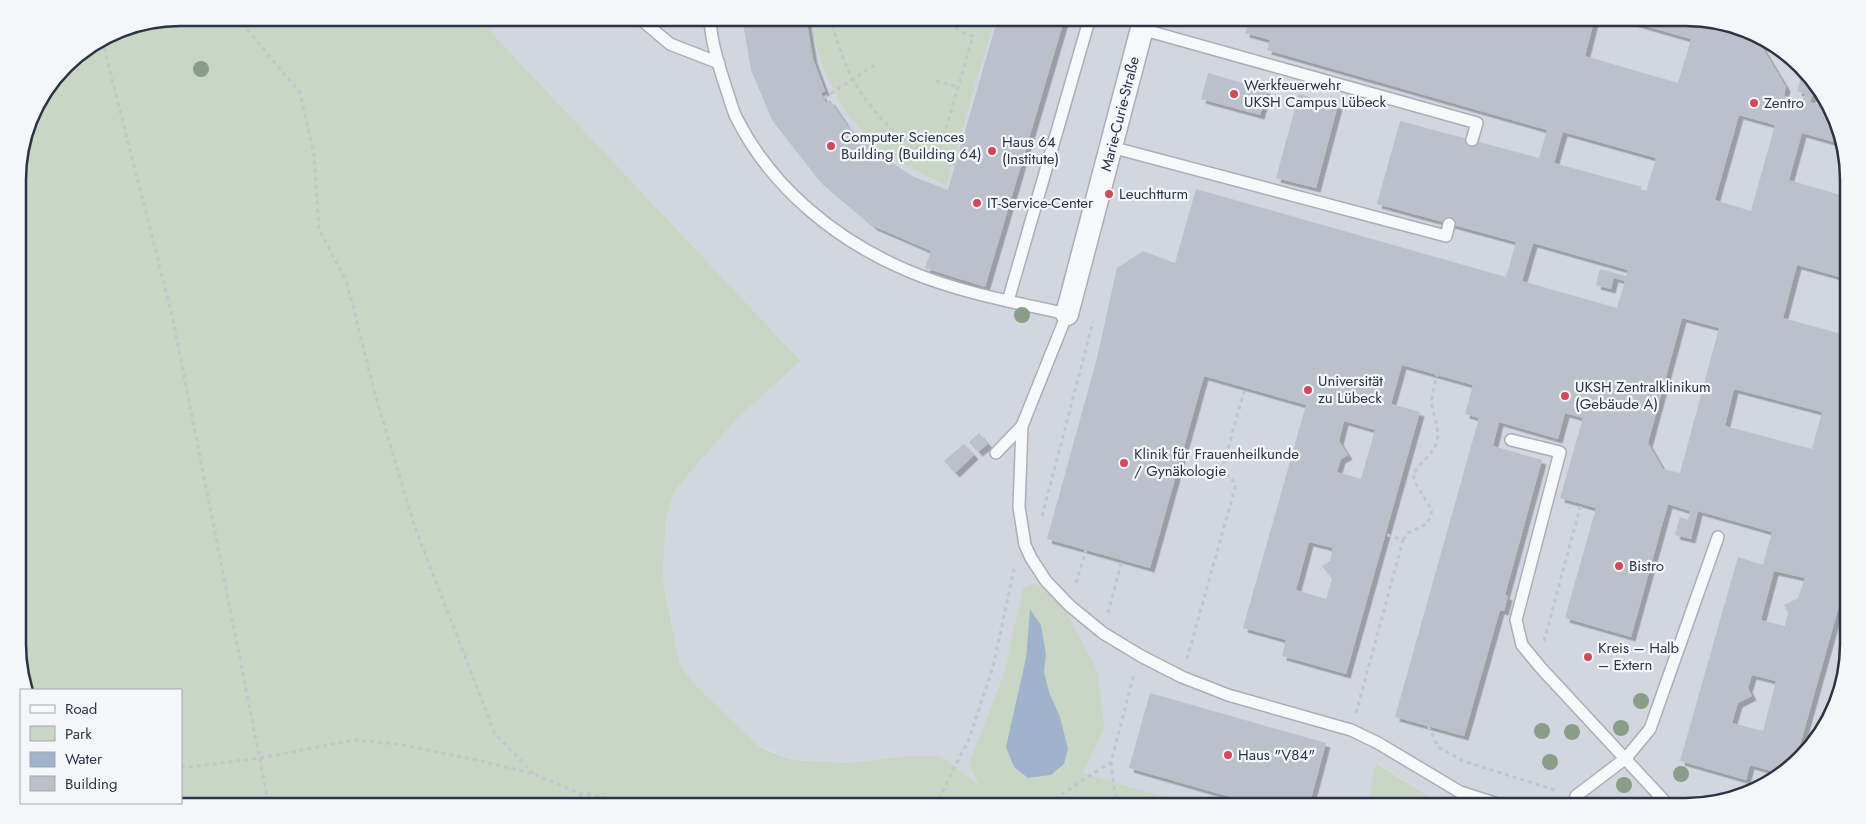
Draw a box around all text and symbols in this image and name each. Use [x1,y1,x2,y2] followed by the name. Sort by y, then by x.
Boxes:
[1095,54,1145,174] street label: Marie-Curie-Straße
[1244,74,1387,113] place label: Werkfeuerwehr UKSH Campus Lübeck
[1228,88,1240,100] marker: Werkfeuerwehr UKSH Campus Lübeck
[1764,92,1804,114] place label: Zentro
[1748,97,1760,109] marker: Zentro
[841,126,982,165] place label: Computer Sciences Building (Building 64)
[1002,131,1059,170] place label: Haus 64 (Institute)
[825,140,837,152] marker: Computer Sciences Building (Building 64)
[986,145,998,157] marker: Haus 64 (Institute)
[1119,183,1188,205] place label: Leuchtturm
[1103,188,1115,200] marker: Leuchtturm
[987,192,1094,214] place label: IT-Service-Center
[971,197,983,209] marker: IT-Service-Center
[1318,370,1383,409] place label: Universität zu Lübeck
[1575,376,1711,415] place label: UKSH Zentralklinikum (Gebäude A)
[1302,384,1314,396] marker: Universität zu Lübeck
[1559,390,1571,402] marker: UKSH Zentralklinikum (Gebäude A)
[1134,443,1299,482] place label: Klinik für Frauenheilkunde / Gynäkologie
[1118,457,1130,469] marker: Klinik für Frauenheilkunde / Gynäkologie
[1629,555,1664,577] place label: Bistro
[1613,560,1625,572] marker: Bistro
[1598,637,1680,676] place label: Kreis – Halb – Extern
[1582,651,1594,663] marker: Kreis – Halb – Extern
[20,689,182,804] legend
[65,698,97,720] text: Road
[65,723,92,745] text: Park
[1238,744,1315,766] place label: Haus "V84"
[65,748,103,770] text: Water
[1222,749,1234,761] marker: Haus "V84"
[65,773,117,795] text: Building

